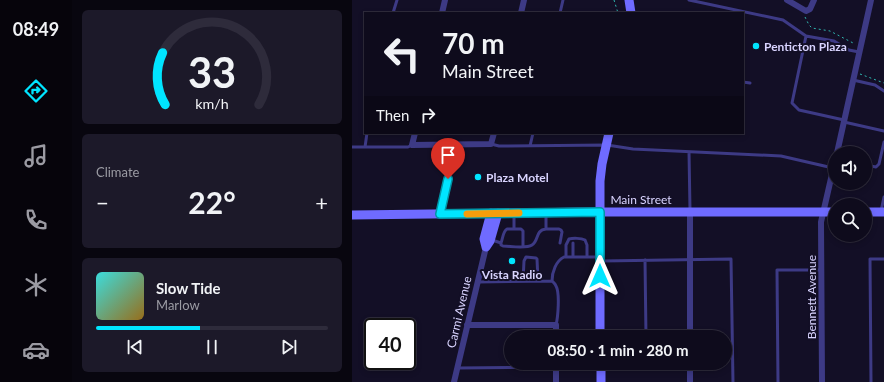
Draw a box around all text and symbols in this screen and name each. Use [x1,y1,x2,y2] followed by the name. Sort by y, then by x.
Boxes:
[13,18,59,40] text: 08:49
[442,26,505,60] text: 70 m
[376,28,428,80] icon: left
[764,39,847,54] place label: Penticton Plaza
[751,41,761,51] marker: Penticton Plaza
[188,47,236,97] text: 33
[442,60,534,82] text: Main Street
[22,77,50,105] icon: directions
[195,95,229,112] text: km/h
[417,104,439,126] icon: right
[376,106,409,124] text: Then
[431,138,465,179] pin
[22,142,50,170] icon: music
[437,144,459,166] icon: arrive
[828,146,872,242] map controls
[828,146,872,190] button: sound
[96,164,139,180] text: Climate
[486,170,549,185] place label: Plaza Motel
[473,172,483,182] marker: Plaza Motel
[188,184,236,220] text: 22°
[96,189,109,216] text: −
[315,189,328,216] text: +
[610,192,672,207] street label: Main Street
[828,198,872,242] button: search
[22,206,50,234] icon: phone
[579,255,621,297] position arrow
[804,255,819,339] street label: Bennett Avenue
[507,256,517,266] marker: Vista Radio
[481,267,542,282] place label: Vista Radio
[22,271,50,299] icon: climate
[443,275,475,349] street label: Carmi Avenue
[156,279,221,297] text: Slow Tide
[156,297,200,313] text: Marlow
[364,318,416,370] speed limit sign: 40
[22,336,50,364] icon: car
[124,336,146,358] icon: previous
[201,336,223,358] icon: pause
[278,336,300,358] icon: next
[548,341,688,359] text: 08:50 · 1 min · 280 m

